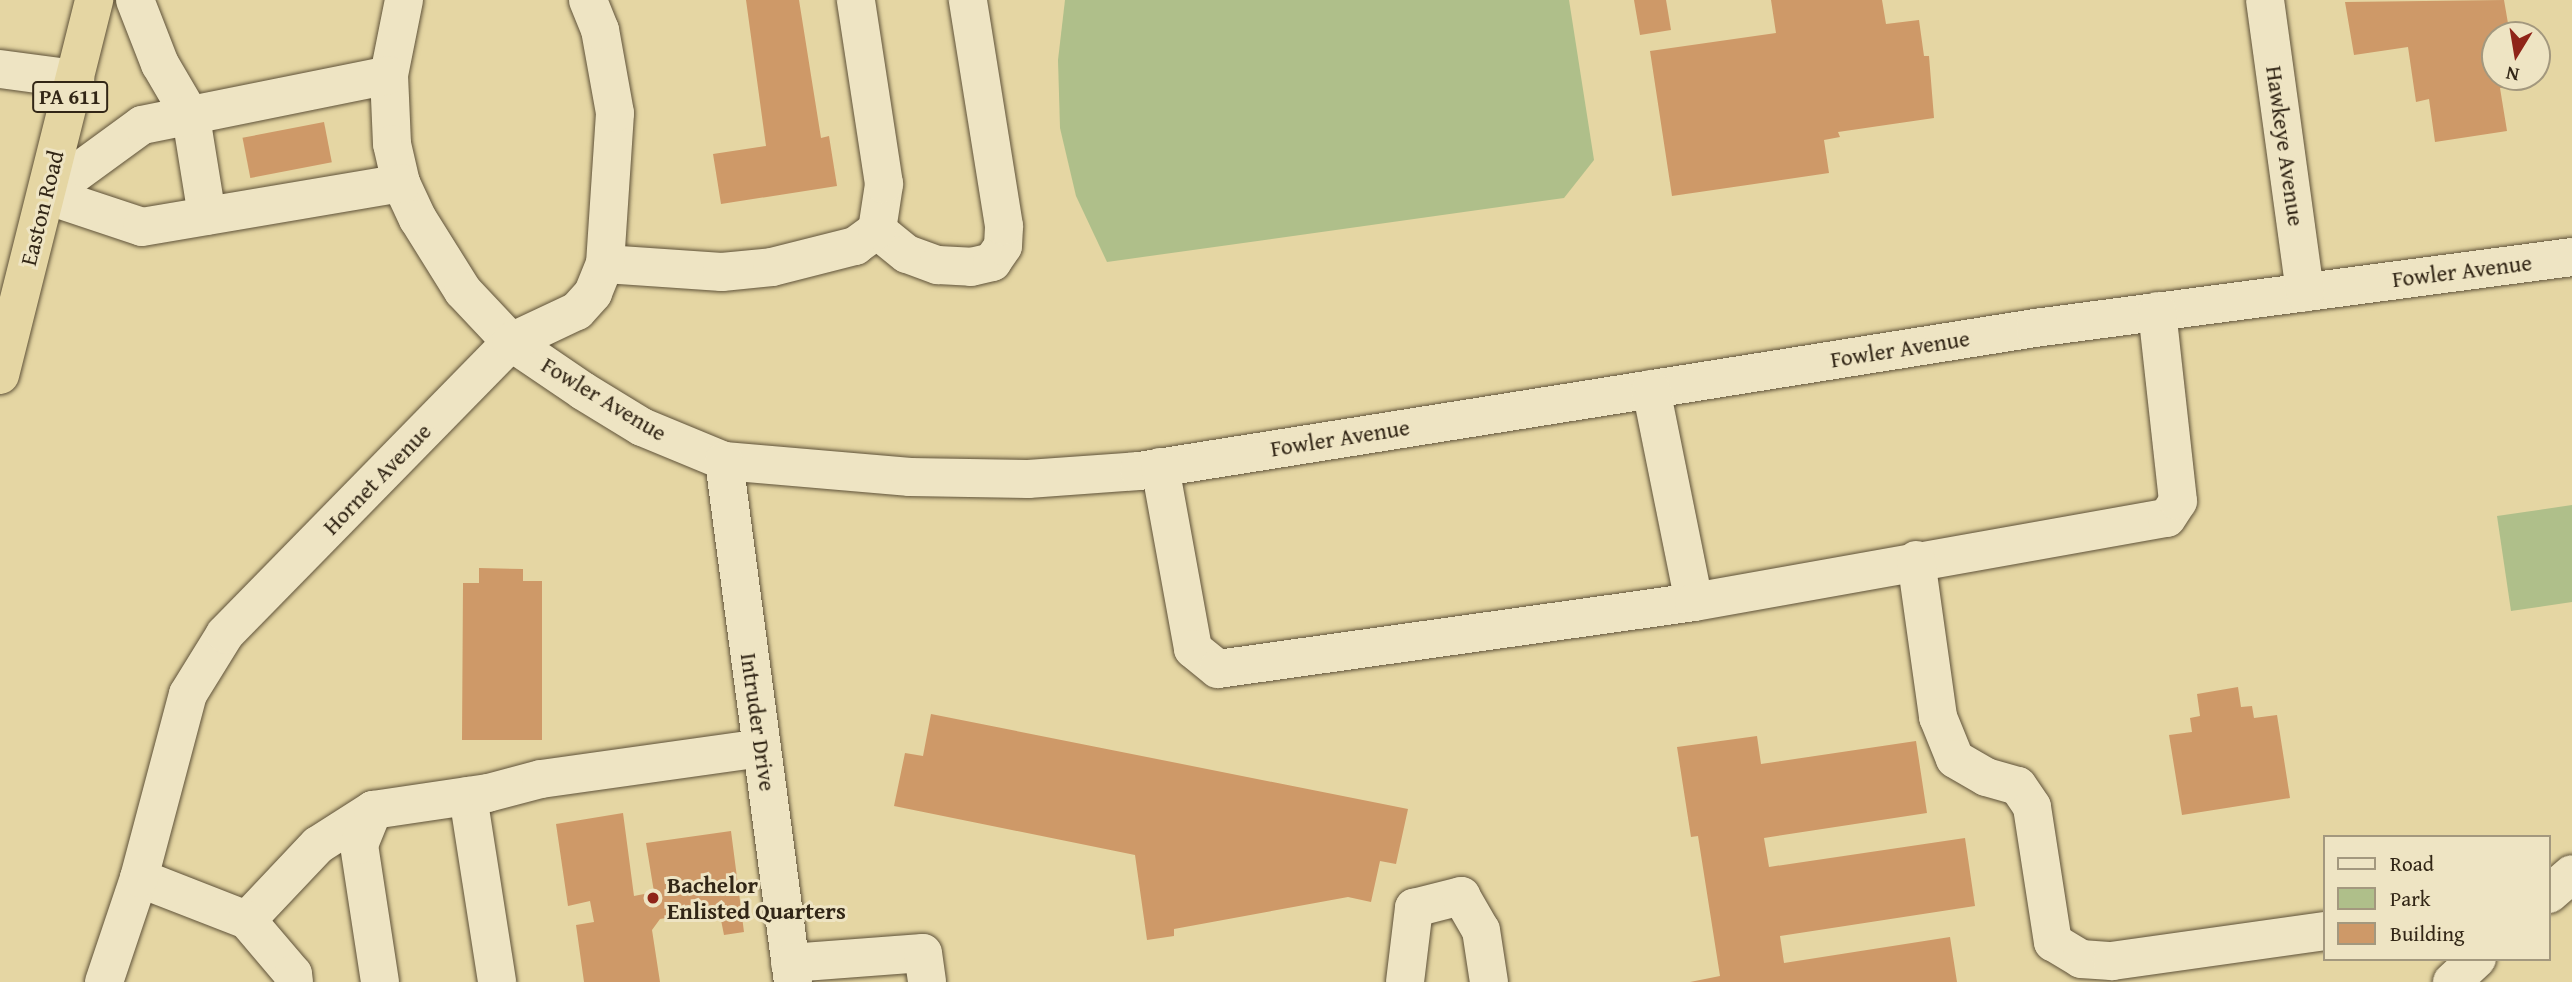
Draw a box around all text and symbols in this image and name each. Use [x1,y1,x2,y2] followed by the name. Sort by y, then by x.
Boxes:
[2481,21,2551,91] north arrow
[2503,60,2521,90] text: N
[2260,64,2310,228] street label: Hawkeye Avenue
[32,80,108,114] road number: PA 611
[14,148,70,268] street label: Easton Road
[2391,249,2533,293] street label: Fowler Avenue
[1828,324,1972,374] street label: Fowler Avenue
[537,351,671,447] street label: Fowler Avenue
[1268,413,1412,463] street label: Fowler Avenue
[317,418,437,540] street label: Hornet Avenue
[735,651,781,793] street label: Intruder Drive
[2324,835,2551,961] legend
[2390,848,2434,879] text: Road
[667,871,846,925] place label: Bachelor Enlisted Quarters
[2390,883,2431,914] text: Park
[645,890,661,906] marker: Bachelor Enlisted Quarters
[2390,918,2464,949] text: Building

